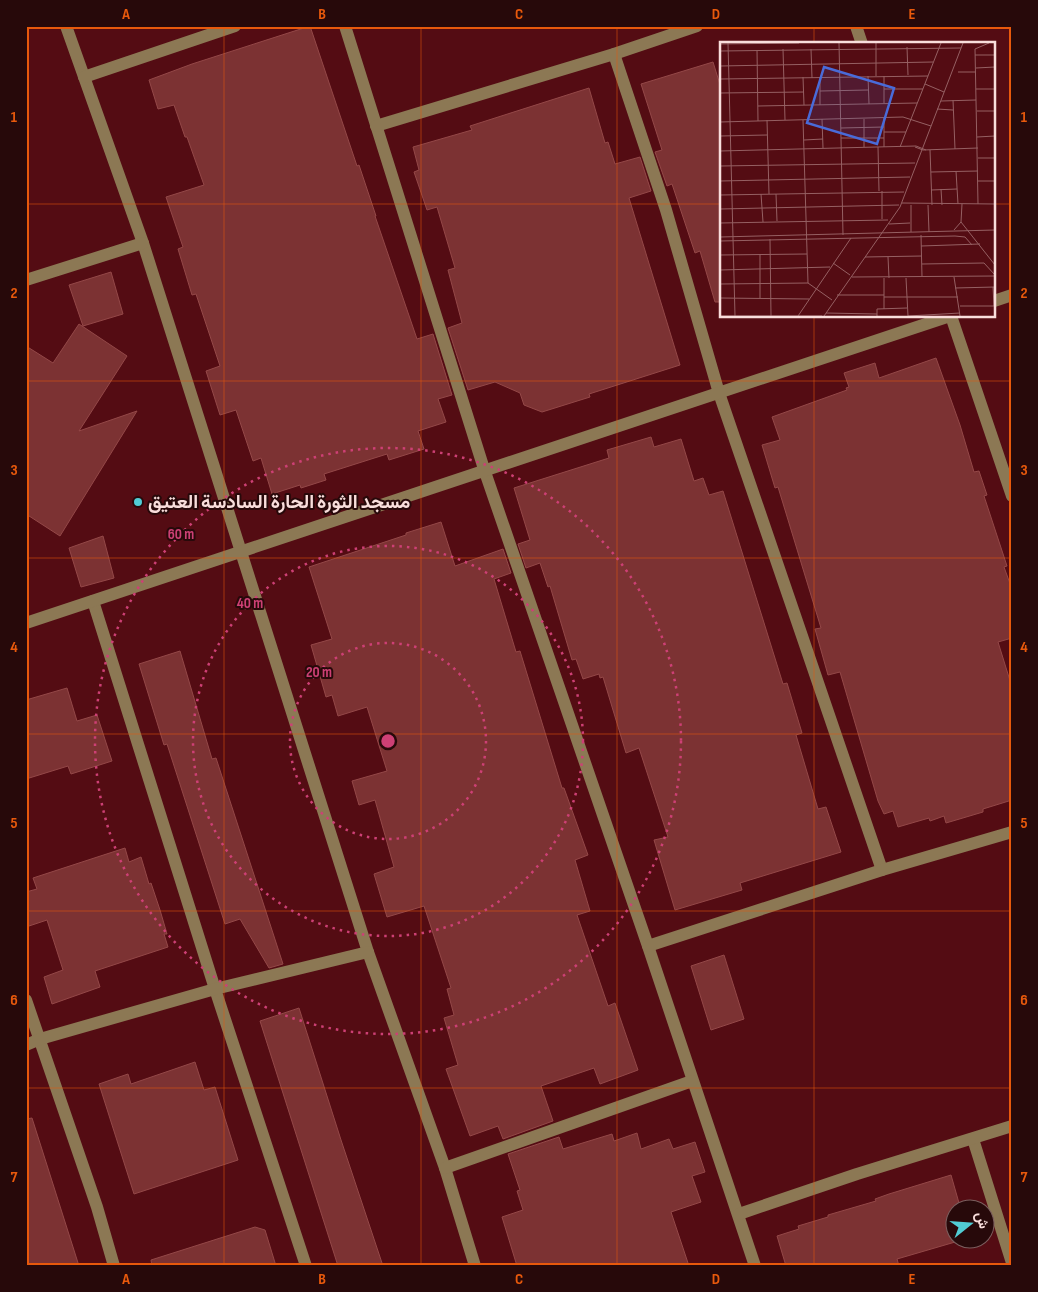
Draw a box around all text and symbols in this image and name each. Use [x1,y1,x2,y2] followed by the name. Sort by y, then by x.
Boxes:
[121,5,130,24] text: A
[318,5,326,24] text: B
[515,5,523,24] text: C
[712,5,720,24] text: D
[909,5,916,24] text: E
[720,42,996,318] inset map
[11,108,18,127] text: 1
[1021,108,1028,127] text: 1
[10,284,18,303] text: 2
[1020,284,1028,303] text: 2
[10,461,18,480] text: 3
[1020,461,1028,480] text: 3
[148,491,410,514] place label: مسجد الثورة الحارة السادسة العتيق
[132,496,144,508] marker: مسجد الثورة الحارة السادسة العتيق
[168,525,194,544] text: 60 m
[237,594,263,613] text: 40 m
[10,638,18,657] text: 4
[1020,638,1028,657] text: 4
[306,663,332,682] text: 20 m
[379,732,397,750] centre of rings
[10,814,18,833] text: 5
[1020,814,1028,833] text: 5
[10,991,18,1010] text: 6
[1020,991,1028,1010] text: 6
[11,1168,18,1187] text: 7
[1021,1168,1028,1187] text: 7
[946,1200,996,1250] north arrow
[971,1210,993,1231] text: ش
[121,1270,130,1289] text: A
[318,1270,326,1289] text: B
[515,1270,523,1289] text: C
[712,1270,720,1289] text: D
[909,1270,916,1289] text: E

